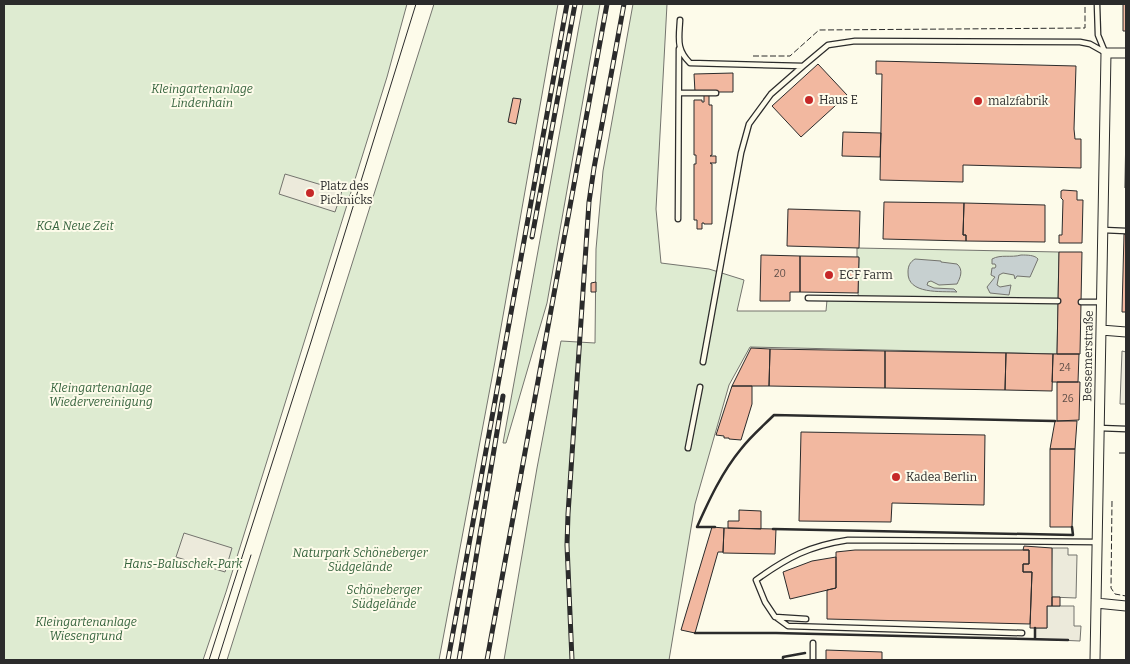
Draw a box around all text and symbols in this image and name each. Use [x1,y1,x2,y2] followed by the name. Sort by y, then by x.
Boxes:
[151,82,253,110] park label: Kleingartenanlage Lindenhain
[819,93,858,107] place label: Haus E
[803,94,815,106] marker: Haus E
[988,94,1049,108] place label: malzfabrik
[972,95,984,107] marker: malzfabrik
[320,179,373,207] place label: Platz des Picknicks
[304,187,316,199] marker: Platz des Picknicks
[36,219,115,233] park label: KGA Neue Zeit
[774,268,786,280] house number: 20
[839,268,893,282] place label: ECF Farm
[823,269,835,281] marker: ECF Farm
[1080,310,1096,402] street label: Bessemerstraße
[1059,362,1071,374] house number: 24
[49,381,153,409] park label: Kleingartenanlage Wiedervereinigung
[1062,393,1074,405] house number: 26
[906,470,977,484] place label: Kadea Berlin
[890,471,902,483] marker: Kadea Berlin
[292,546,429,574] park label: Naturpark Schöneberger Südgelände
[123,557,243,571] park label: Hans-Baluschek-Park
[347,583,423,611] park label: Schöneberger Südgelände
[35,615,137,643] park label: Kleingartenanlage Wiesengrund

